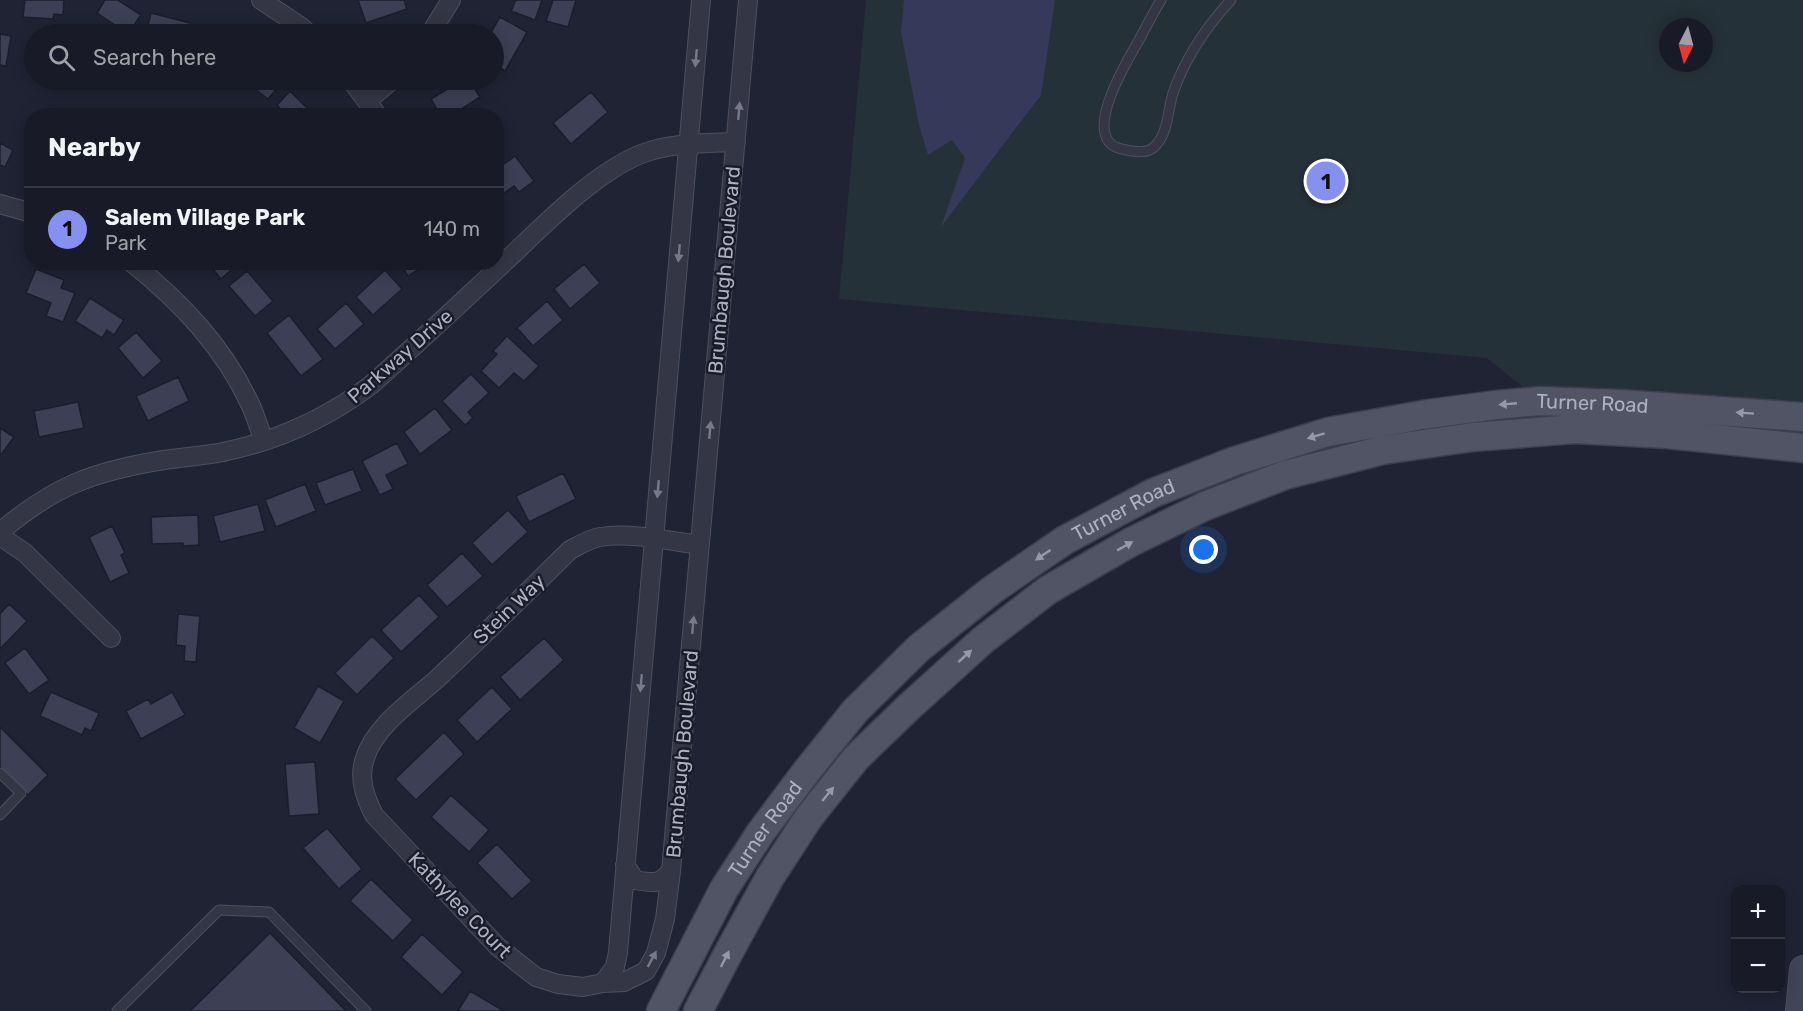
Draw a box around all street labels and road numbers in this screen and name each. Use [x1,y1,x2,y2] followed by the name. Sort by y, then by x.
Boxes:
[703,165,745,375] street label: Brumbaugh Boulevard
[342,304,458,408] street label: Parkway Drive
[1536,389,1649,418] street label: Turner Road
[1068,474,1178,546] street label: Turner Road
[468,569,550,649] street label: Stein Way
[661,649,703,859] street label: Brumbaugh Boulevard
[723,776,807,882] street label: Turner Road
[403,847,517,963] street label: Kathylee Court

